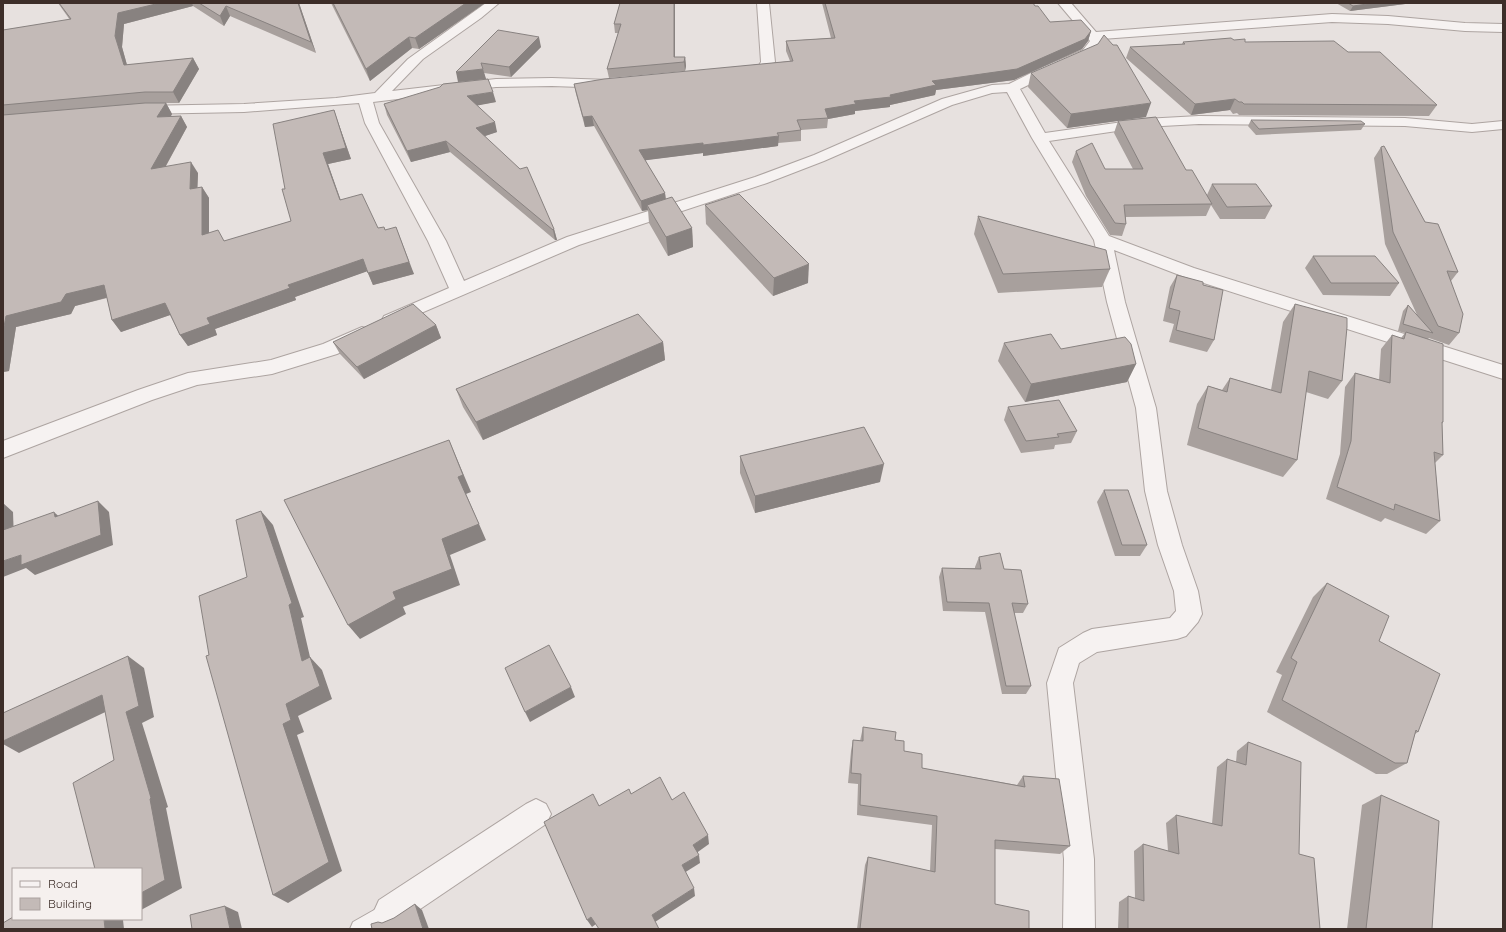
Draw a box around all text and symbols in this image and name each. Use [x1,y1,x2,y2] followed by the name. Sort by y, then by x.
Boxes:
[12,868,142,920] legend
[48,876,78,891] text: Road
[48,896,92,911] text: Building

